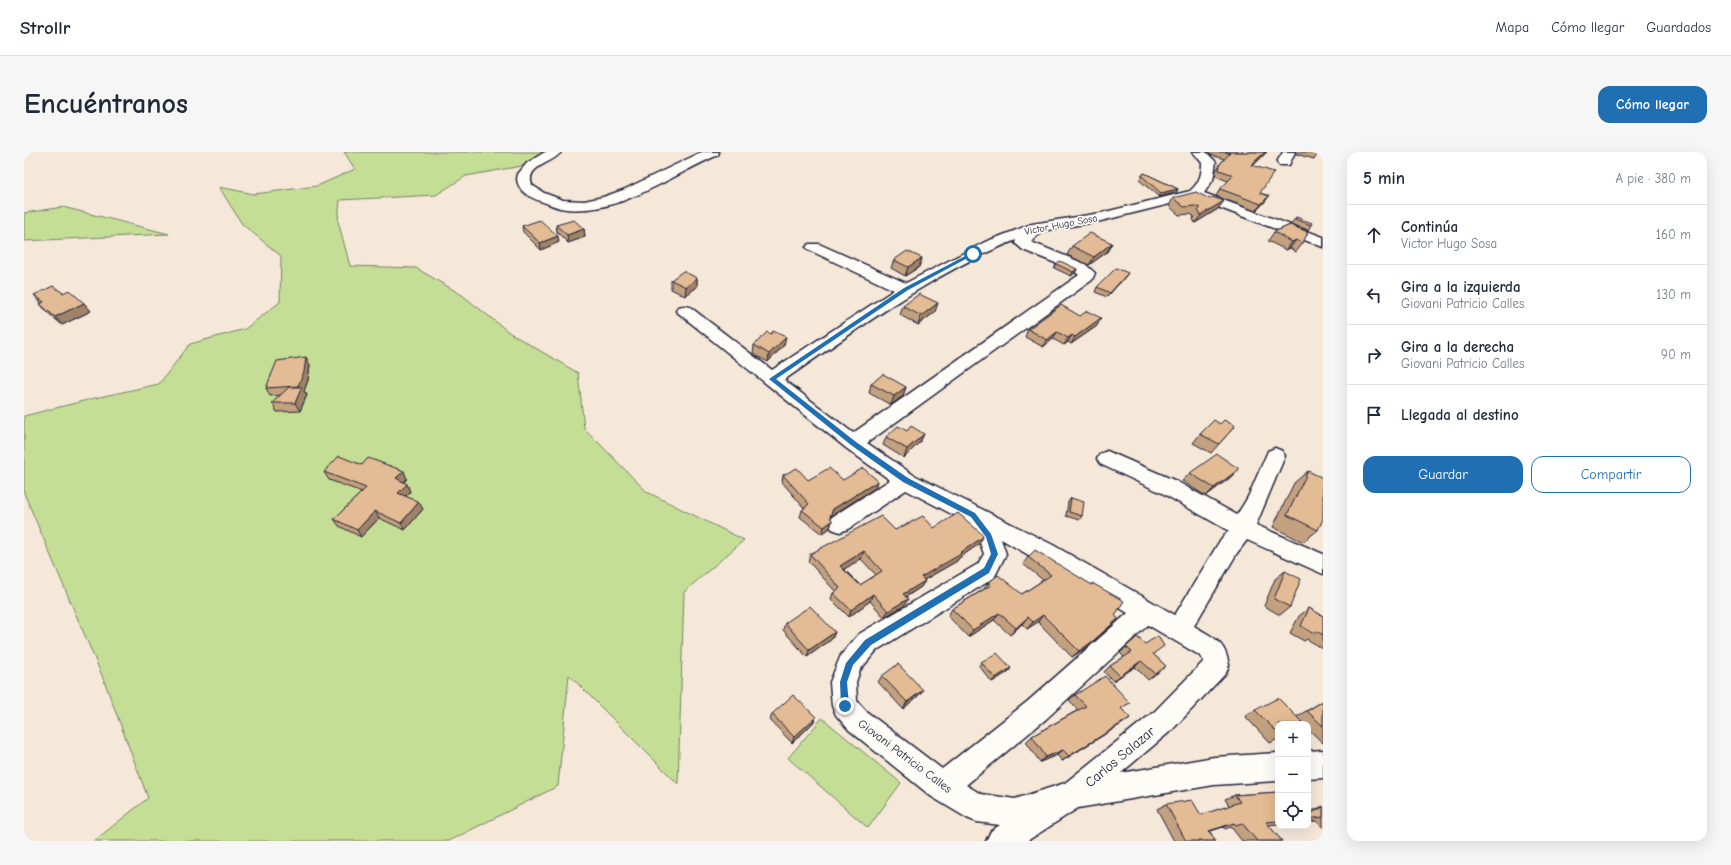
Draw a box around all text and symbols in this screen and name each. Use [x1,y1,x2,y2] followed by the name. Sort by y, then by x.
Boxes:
[20,17,70,39] text: Strollr
[1496,19,1529,36] text: Mapa
[1551,19,1624,36] text: Cómo llegar
[1646,19,1711,36] text: Guardados
[1598,86,1707,123] button: Cómo llegar
[24,88,188,120] text: Encuéntranos
[1363,169,1405,188] text: 5 min
[1615,171,1691,186] text: A pie · 380 m
[1024,212,1098,238] street label: Victor Hugo Sosa
[1401,218,1458,236] text: Continúa
[1363,224,1385,246] icon: ahead
[1656,227,1691,242] text: 160 m
[1401,236,1497,251] text: Victor Hugo Sosa
[964,245,982,263] route start
[1401,278,1521,296] text: Gira a la izquierda
[1363,284,1385,306] icon: left
[1656,287,1691,302] text: 130 m
[1401,296,1524,311] text: Giovani Patricio Calles
[1401,338,1514,356] text: Gira a la derecha
[1363,344,1385,366] icon: right
[1661,347,1691,362] text: 90 m
[1401,356,1524,371] text: Giovani Patricio Calles
[1363,404,1385,426] icon: arrive
[1401,406,1519,424] text: Llegada al destino
[1363,456,1523,493] button: Guardar
[1531,456,1691,493] button: Compartir
[836,697,854,715] route end
[855,716,955,796] street label: Giovani Patricio Calles
[1275,721,1311,829] map controls
[1275,721,1311,757] button: +
[1082,723,1159,791] street label: Carlos Salazar
[1275,757,1311,793] button: −
[1275,793,1311,829] button: locate

